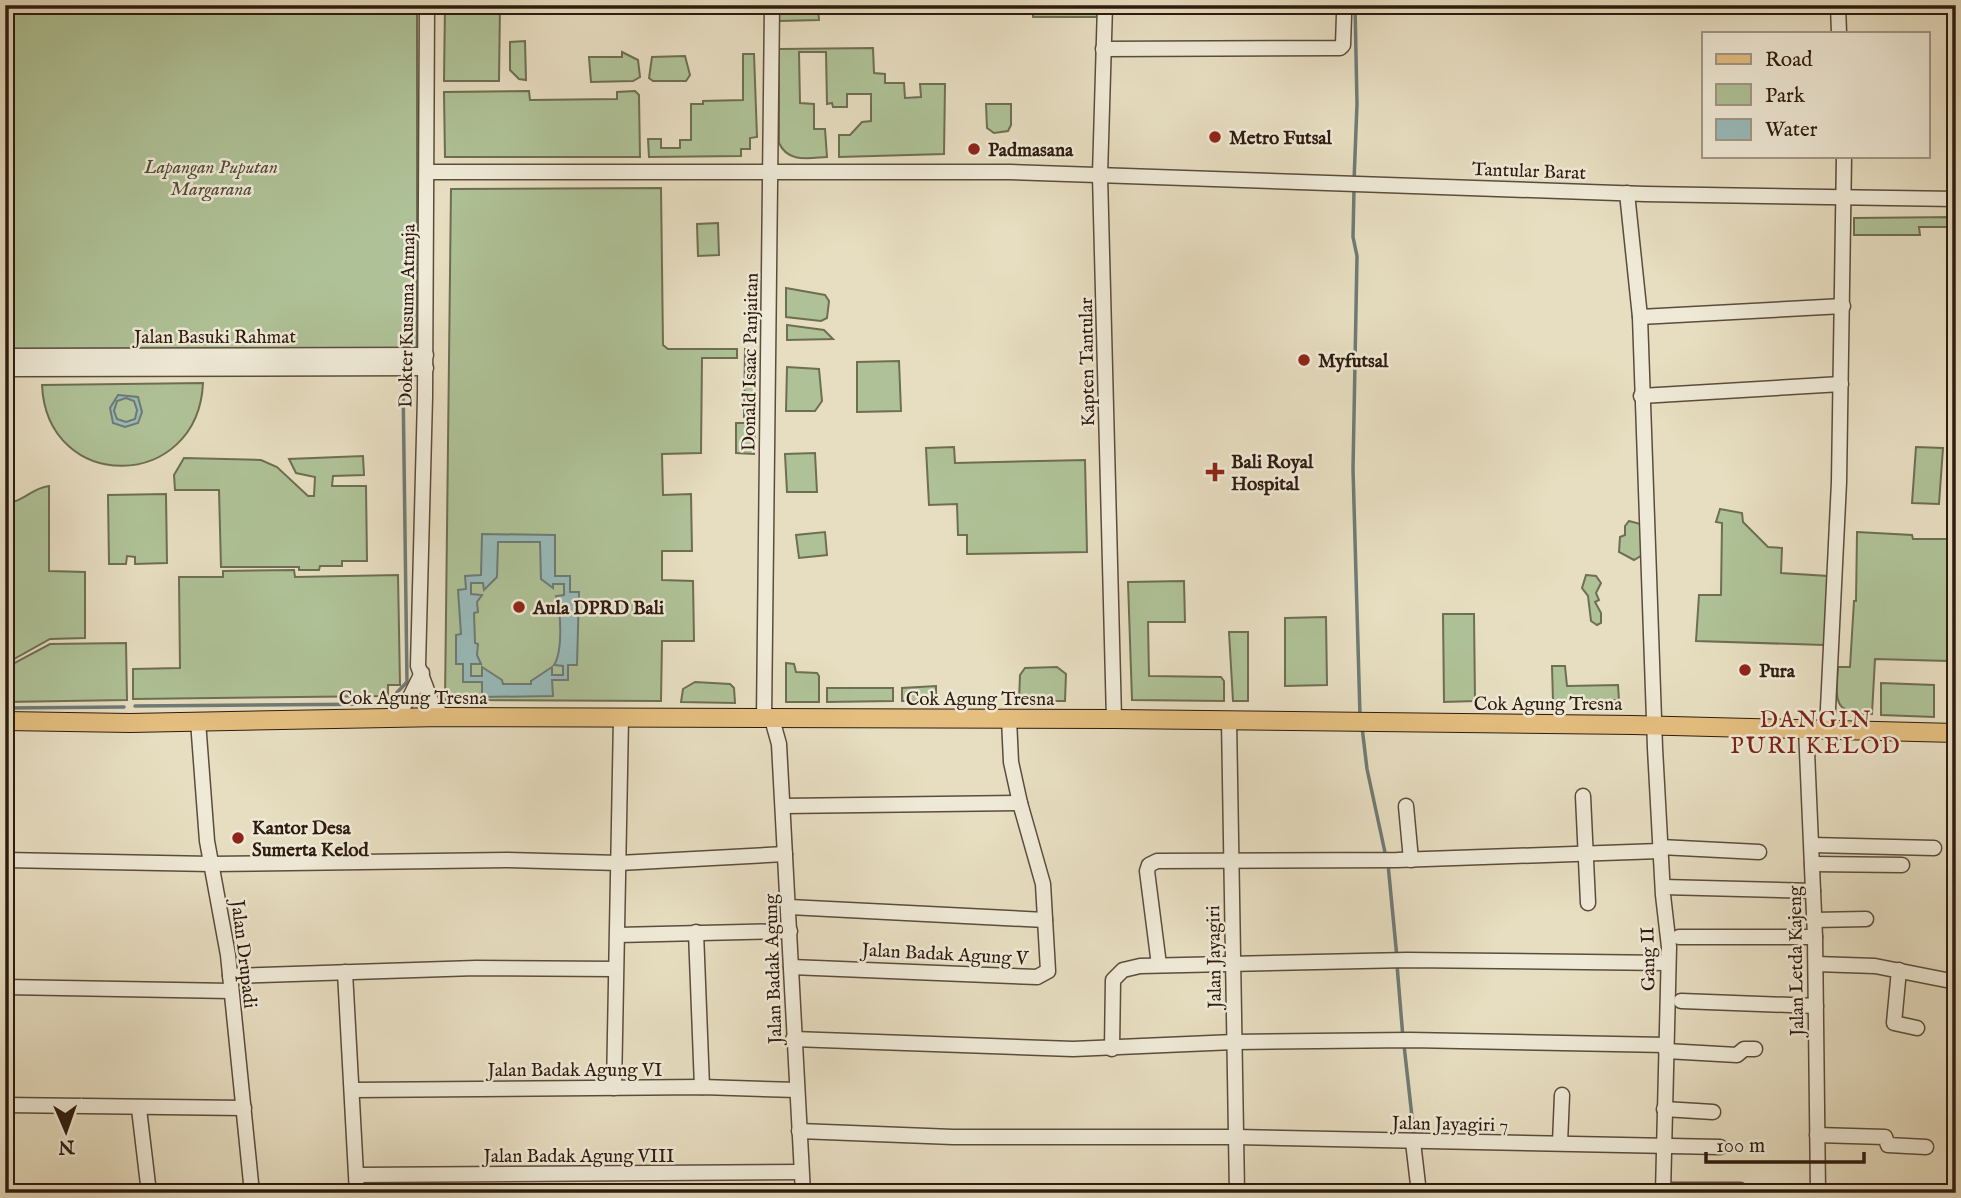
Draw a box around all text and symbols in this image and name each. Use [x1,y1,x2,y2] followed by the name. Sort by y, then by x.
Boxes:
[1702,32,1930,158] legend
[1765,47,1813,74] text: Road
[1765,83,1806,110] text: Park
[1765,117,1818,144] text: Water
[1229,127,1333,151] place label: Metro Futsal
[1207,129,1223,145] marker: Metro Futsal
[988,139,1074,163] place label: Padmasana
[966,141,982,157] marker: Padmasana
[143,156,278,202] park label: Lapangan Puputan Margarana
[1471,158,1587,186] street label: Tantular Barat
[394,223,422,408] street label: Dokter Kusuma Atmaja
[737,273,765,451] street label: Donald Isaac Panjaitan
[1075,297,1101,427] street label: Kapten Tantular
[132,326,296,350] street label: Jalan Basuki Rahmat
[1318,350,1389,374] place label: Myfutsal
[1296,352,1312,368] marker: Myfutsal
[1231,451,1314,497] place label: Bali Royal Hospital
[1205,462,1225,482] marker: Bali Royal Hospital
[532,597,664,621] place label: Aula DPRD Bali
[511,599,527,615] marker: Aula DPRD Bali
[1759,660,1796,684] place label: Pura
[1737,662,1753,678] marker: Pura
[339,687,488,711] street label: Cok Agung Tresna
[906,688,1055,712] street label: Cok Agung Tresna
[1474,693,1623,717] street label: Cok Agung Tresna
[1730,706,1902,761] district label: DANGIN PURI KELOD
[252,817,370,863] place label: Kantor Desa Sumerta Kelod
[230,830,246,846] marker: Kantor Desa Sumerta Kelod
[1784,885,1810,1038] street label: Jalan Letda Kajeng
[759,893,789,1046] street label: Jalan Badak Agung
[224,897,262,1010] street label: Jalan Drupadi
[1202,905,1228,1011] street label: Jalan Jayagiri
[1636,927,1662,991] street label: Gang II
[859,939,1029,971] street label: Jalan Badak Agung V
[486,1059,662,1083] street label: Jalan Badak Agung VI
[32,1096,102,1166] north arrow
[1390,1112,1508,1138] street label: Jalan Jayagiri 7
[1706,1121,1863,1165] scale bar
[1716,1133,1765,1160] text: 100 m
[57,1134,76,1158] text: N
[481,1145,675,1169] street label: Jalan Badak Agung VIII

